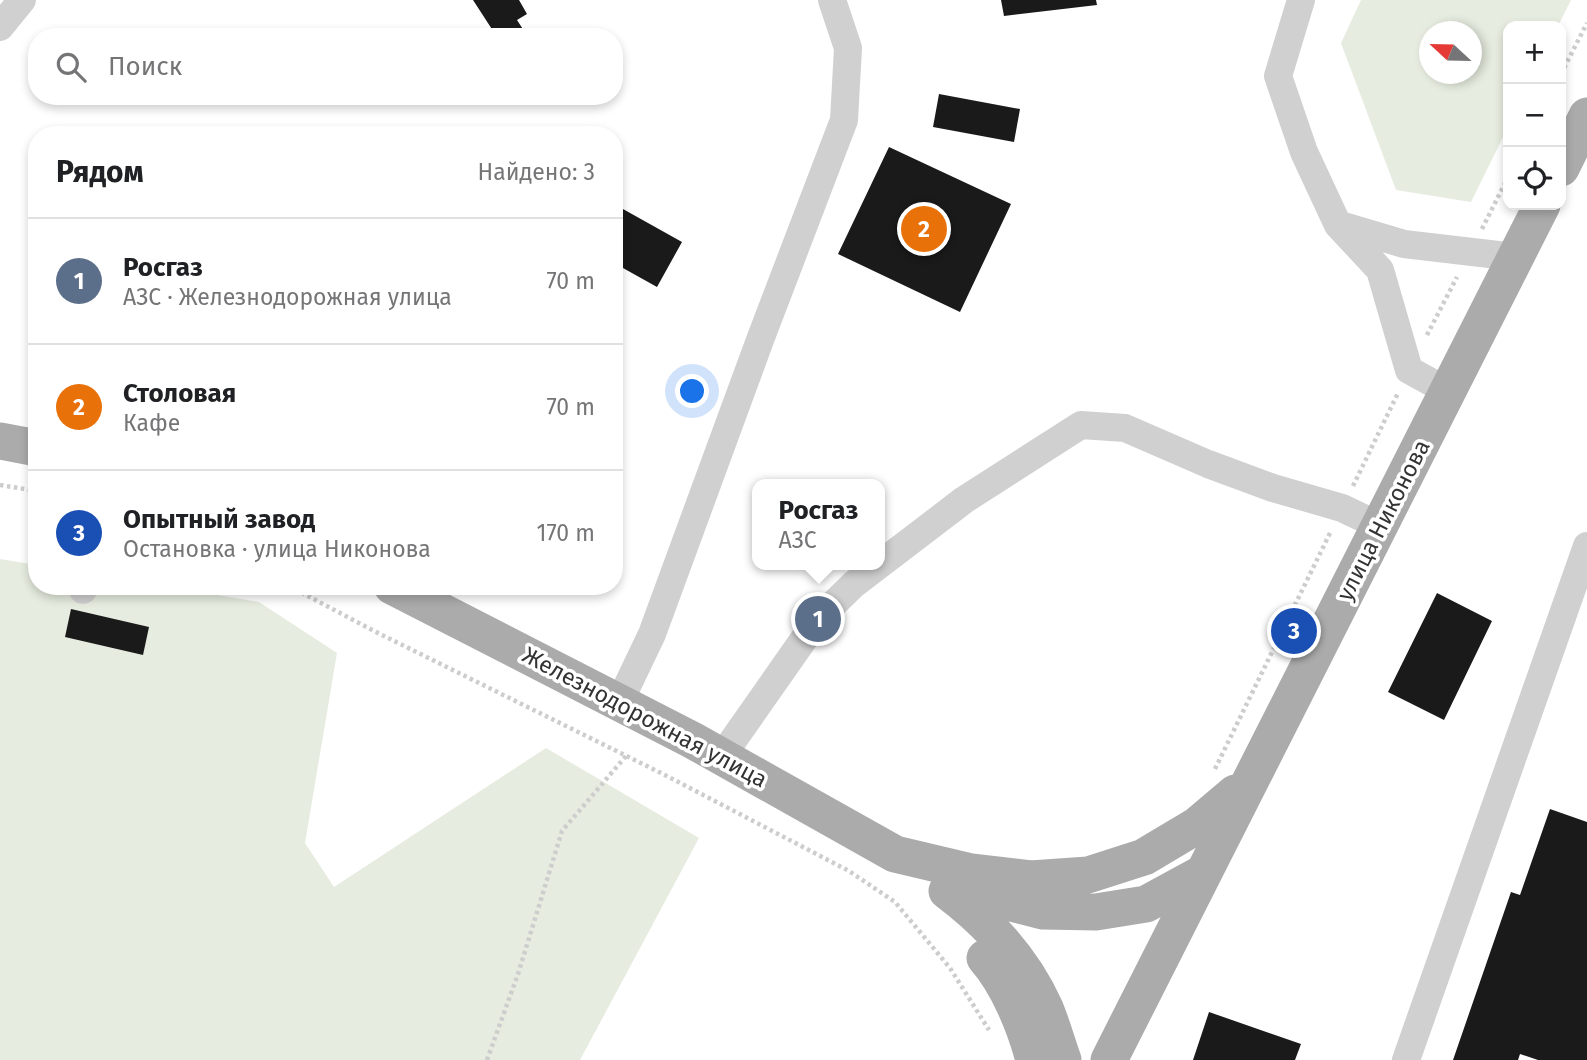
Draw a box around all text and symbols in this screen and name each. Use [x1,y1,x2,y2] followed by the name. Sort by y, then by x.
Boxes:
[1419,21,1482,84] north arrow
[1503,21,1566,210] map controls
[1503,21,1566,84] button: +
[28,28,623,105] search box
[52,48,90,86] icon: search
[108,51,182,82] text: Поиск
[1503,84,1566,147] button: −
[1503,147,1566,210] button: locate
[56,154,144,190] text: Рядом
[478,158,595,186] text: Найдено: 3
[901,203,947,255] pin: 2
[123,252,203,283] text: Росгаз
[74,267,84,295] text: 1
[546,267,595,295] text: 70 m
[123,283,452,311] text: АЗС · Железнодорожная улица
[675,374,709,408] your location
[123,378,236,409] text: Столовая
[73,393,85,421] text: 2
[546,393,595,421] text: 70 m
[123,409,180,437] text: Кафе
[1330,435,1436,605] street label: улица Никонова
[752,479,885,570] popup
[779,495,858,526] text: Росгаз
[123,504,315,535] text: Опытный завод
[73,519,85,547] text: 3
[536,519,595,547] text: 170 m
[779,526,817,554] text: АЗС
[123,535,431,563] text: Остановка · улица Никонова
[795,593,841,645] pin: 1
[1271,605,1317,657] pin: 3
[518,641,772,793] street label: Железнодорожная улица

